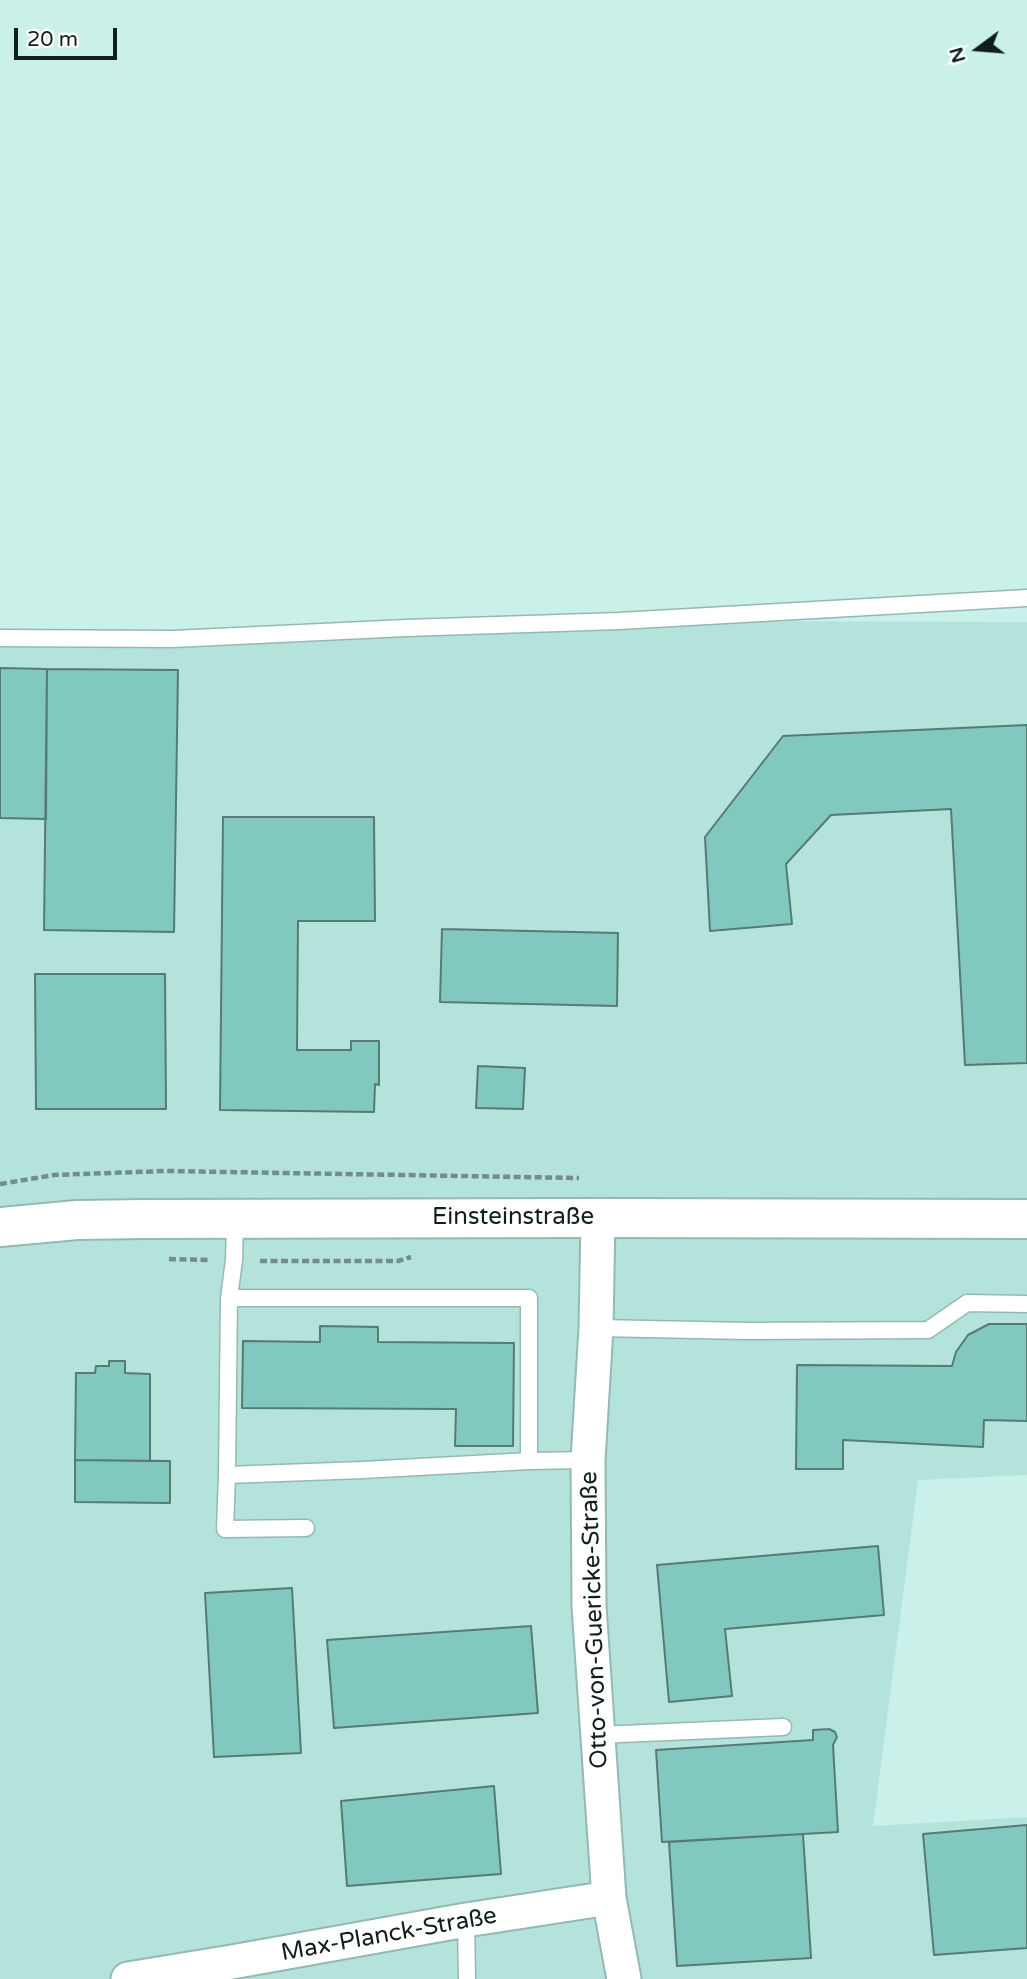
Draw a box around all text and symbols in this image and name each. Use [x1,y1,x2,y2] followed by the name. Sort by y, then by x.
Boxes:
[18,14,121,58] scale bar
[943,14,1013,84] north arrow
[27,27,78,52] text: 20 m
[945,44,970,65] text: N
[432,1204,594,1232] street label: Einsteinstraße
[575,1471,615,1769] street label: Otto-von-Guericke-Straße
[279,1902,499,1968] street label: Max-Planck-Straße

